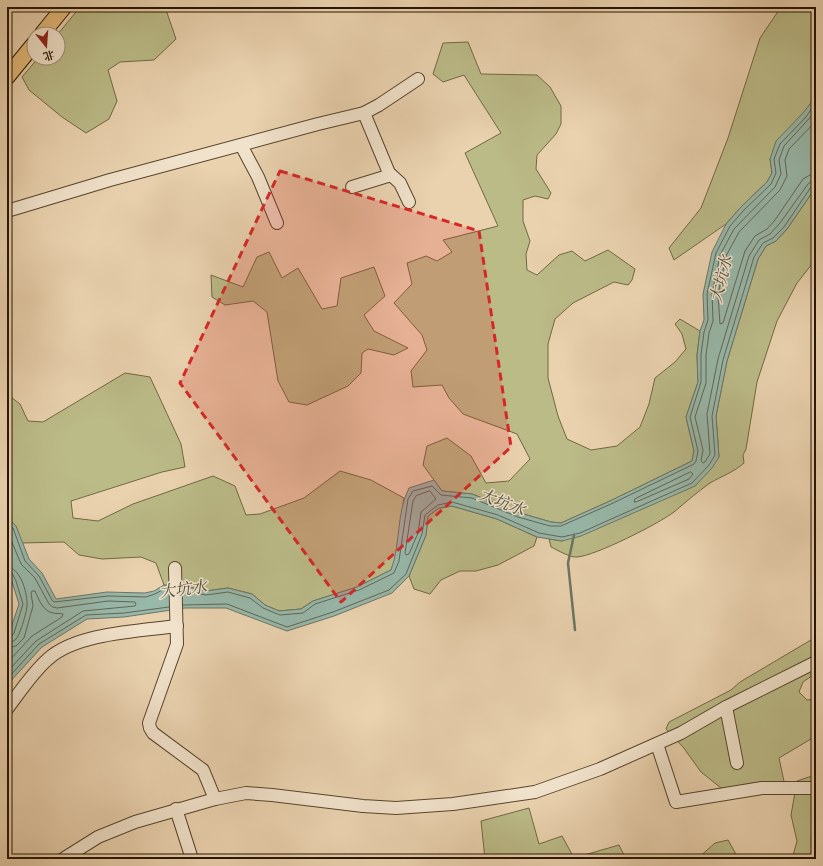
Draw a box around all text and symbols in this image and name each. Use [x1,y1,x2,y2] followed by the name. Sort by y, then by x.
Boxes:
[26,26,66,66] north arrow
[42,47,56,64] text: 北
[705,251,737,305] water label: 大坑水
[476,484,530,521] water label: 大坑水
[158,575,210,602] water label: 大坑水

